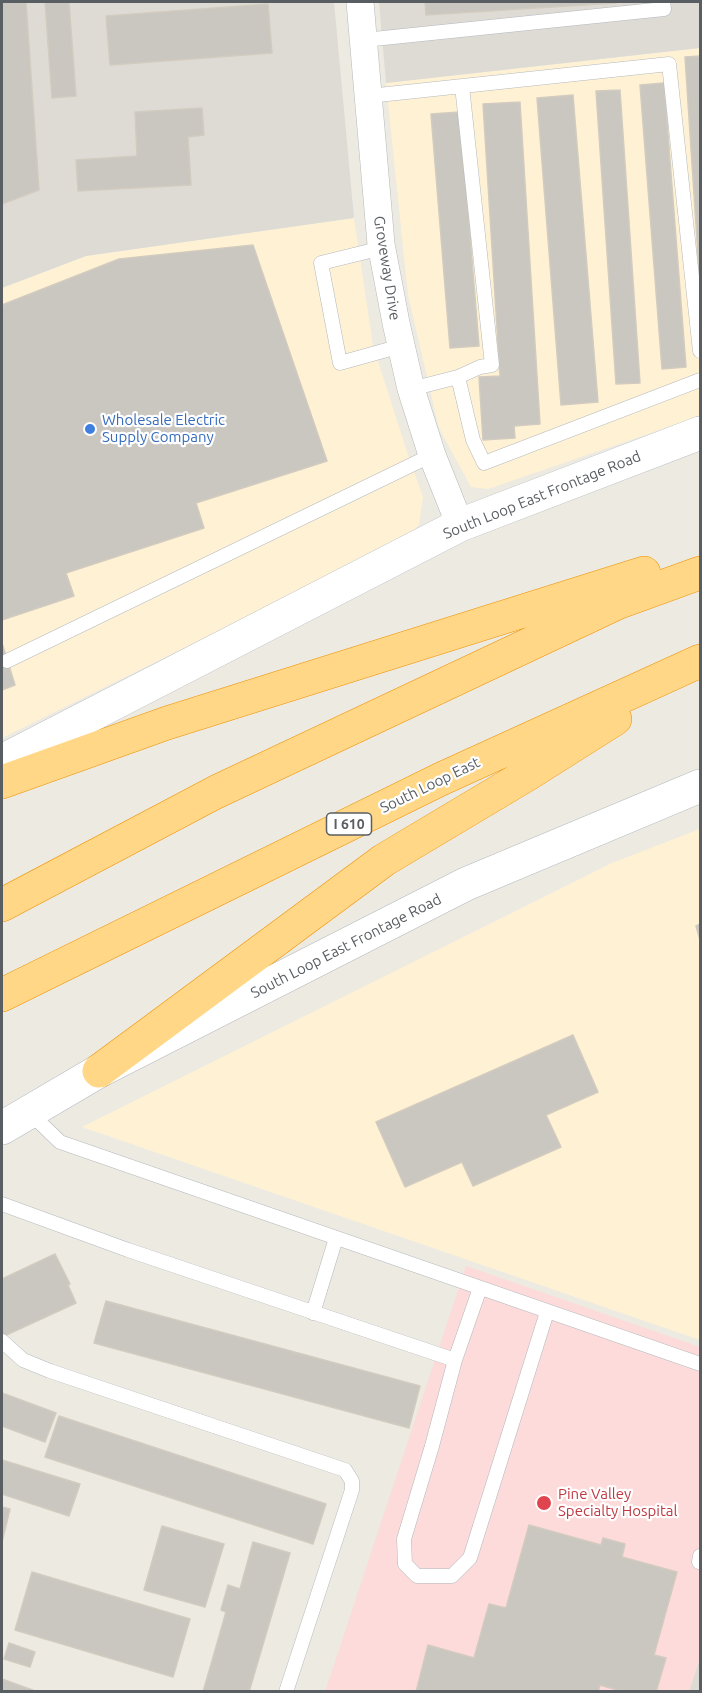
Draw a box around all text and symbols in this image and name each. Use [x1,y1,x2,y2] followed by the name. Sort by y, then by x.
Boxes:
[370,215,404,321] street label: Groveway Drive
[102,411,225,446] place label: Wholesale Electric Supply Company
[83,422,97,436] marker: Wholesale Electric Supply Company
[441,447,643,543] street label: South Loop East Frontage Road
[377,753,483,817] street label: South Loop East
[326,813,372,835] road number: I 610
[248,890,444,1002] street label: South Loop East Frontage Road
[558,1485,677,1520] place label: Pine Valley Specialty Hospital
[535,1494,553,1512] marker: Pine Valley Specialty Hospital

